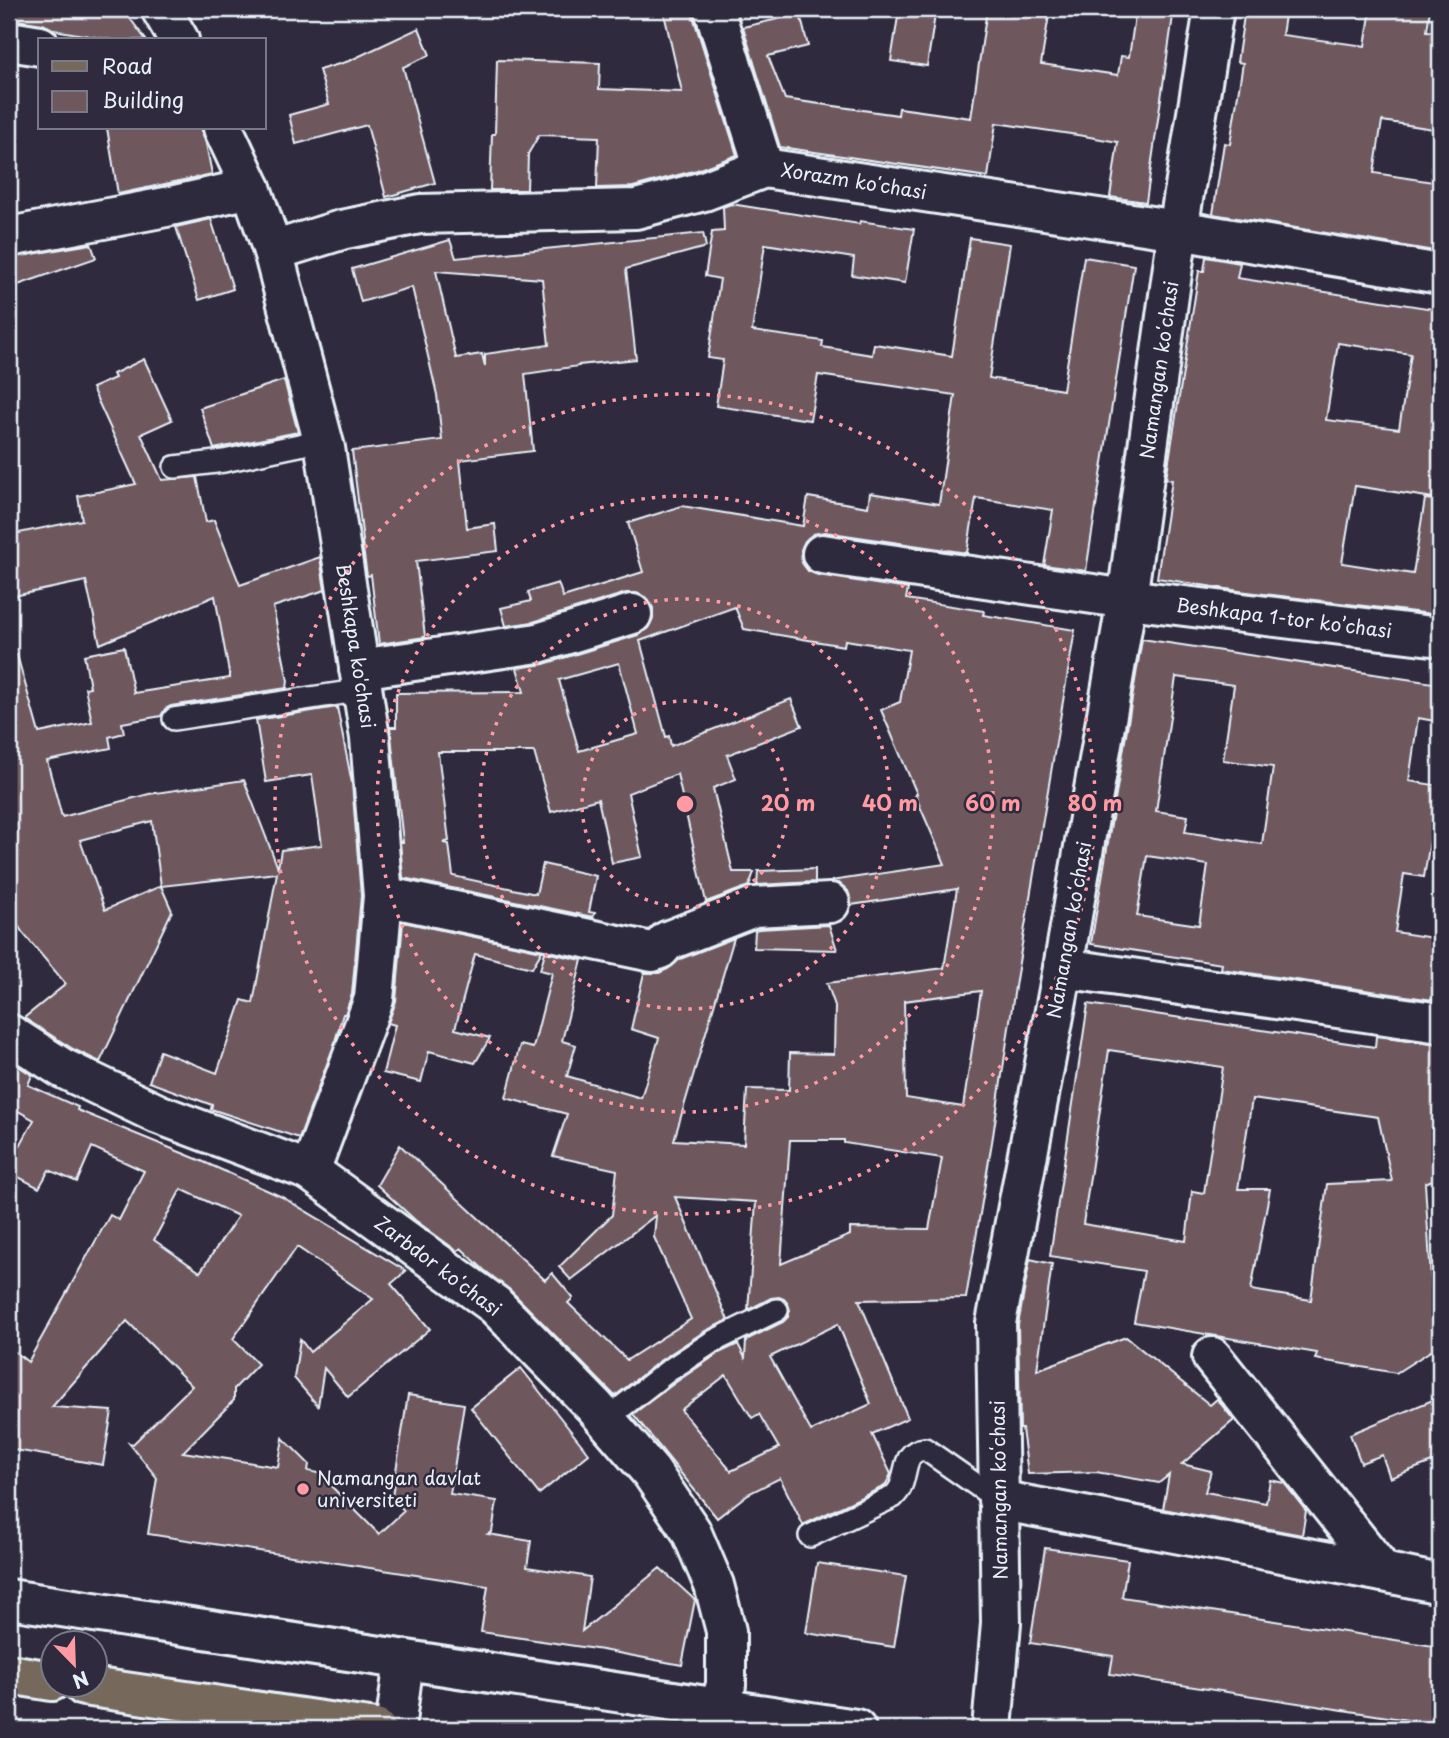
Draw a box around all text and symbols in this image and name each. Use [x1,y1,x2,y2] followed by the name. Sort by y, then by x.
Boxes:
[38,38,266,130] legend
[102,49,153,81] text: Road
[102,83,184,115] text: Building
[779,155,929,205] street label: Xorazm koʻchasi
[1132,279,1184,461] street label: Namangan koʻchasi
[330,561,383,730] street label: Beshkapa ko'chasi
[1175,590,1394,644] street label: Beshkapa 1-tor koʼchasi
[761,786,815,818] text: 20 m
[862,786,918,818] text: 40 m
[965,786,1021,818] text: 60 m
[1068,786,1122,818] text: 80 m
[673,792,697,816] centre of rings
[1039,839,1097,1021] street label: Namangan koʻchasi
[369,1208,508,1322] street label: Zarbdor koʻchasi
[982,1400,1014,1580] street label: Namangan koʻchasi
[317,1463,481,1513] place label: Namangan davlat universiteti
[295,1481,311,1497] marker: Namangan davlat universiteti
[38,1630,108,1700] north arrow
[69,1665,93,1696] text: N

